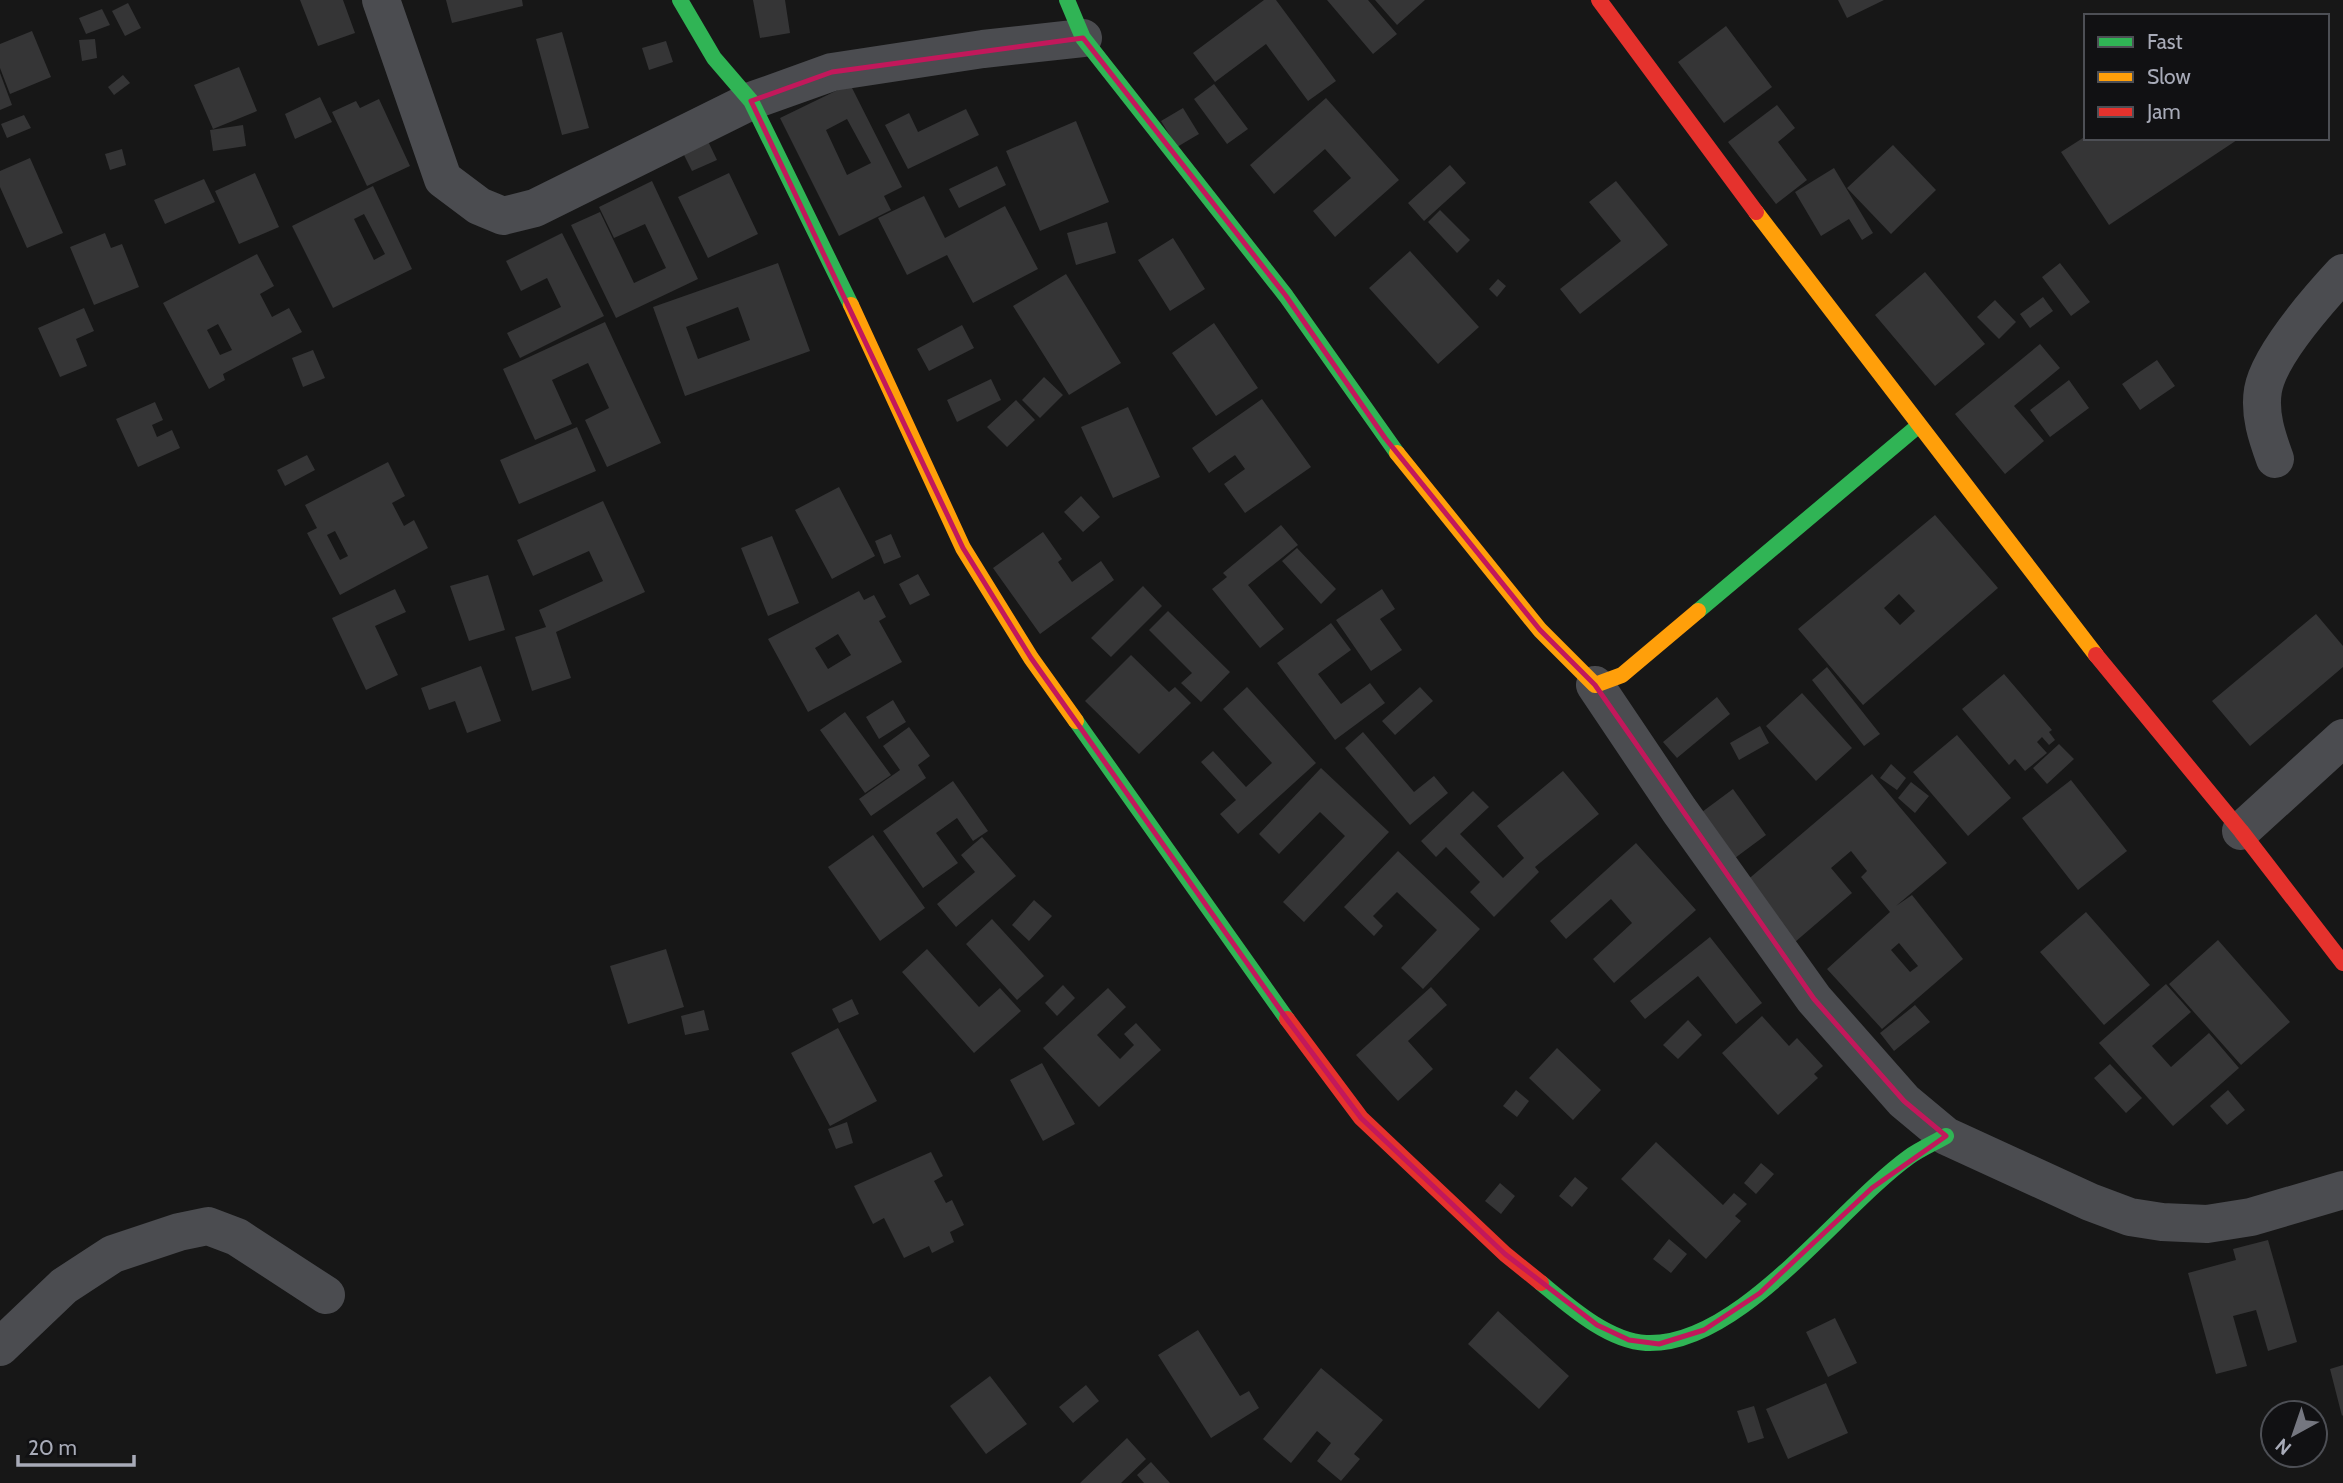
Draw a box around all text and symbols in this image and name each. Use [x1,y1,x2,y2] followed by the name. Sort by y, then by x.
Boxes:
[2084,14,2329,140] legend
[2147,29,2183,54] text: Fast
[2147,64,2191,89] text: Slow
[2146,99,2181,124] text: Jam
[2259,1399,2329,1469] north arrow
[18,1424,133,1468] scale bar
[2271,1434,2296,1460] text: N
[28,1435,77,1460] text: 20 m

